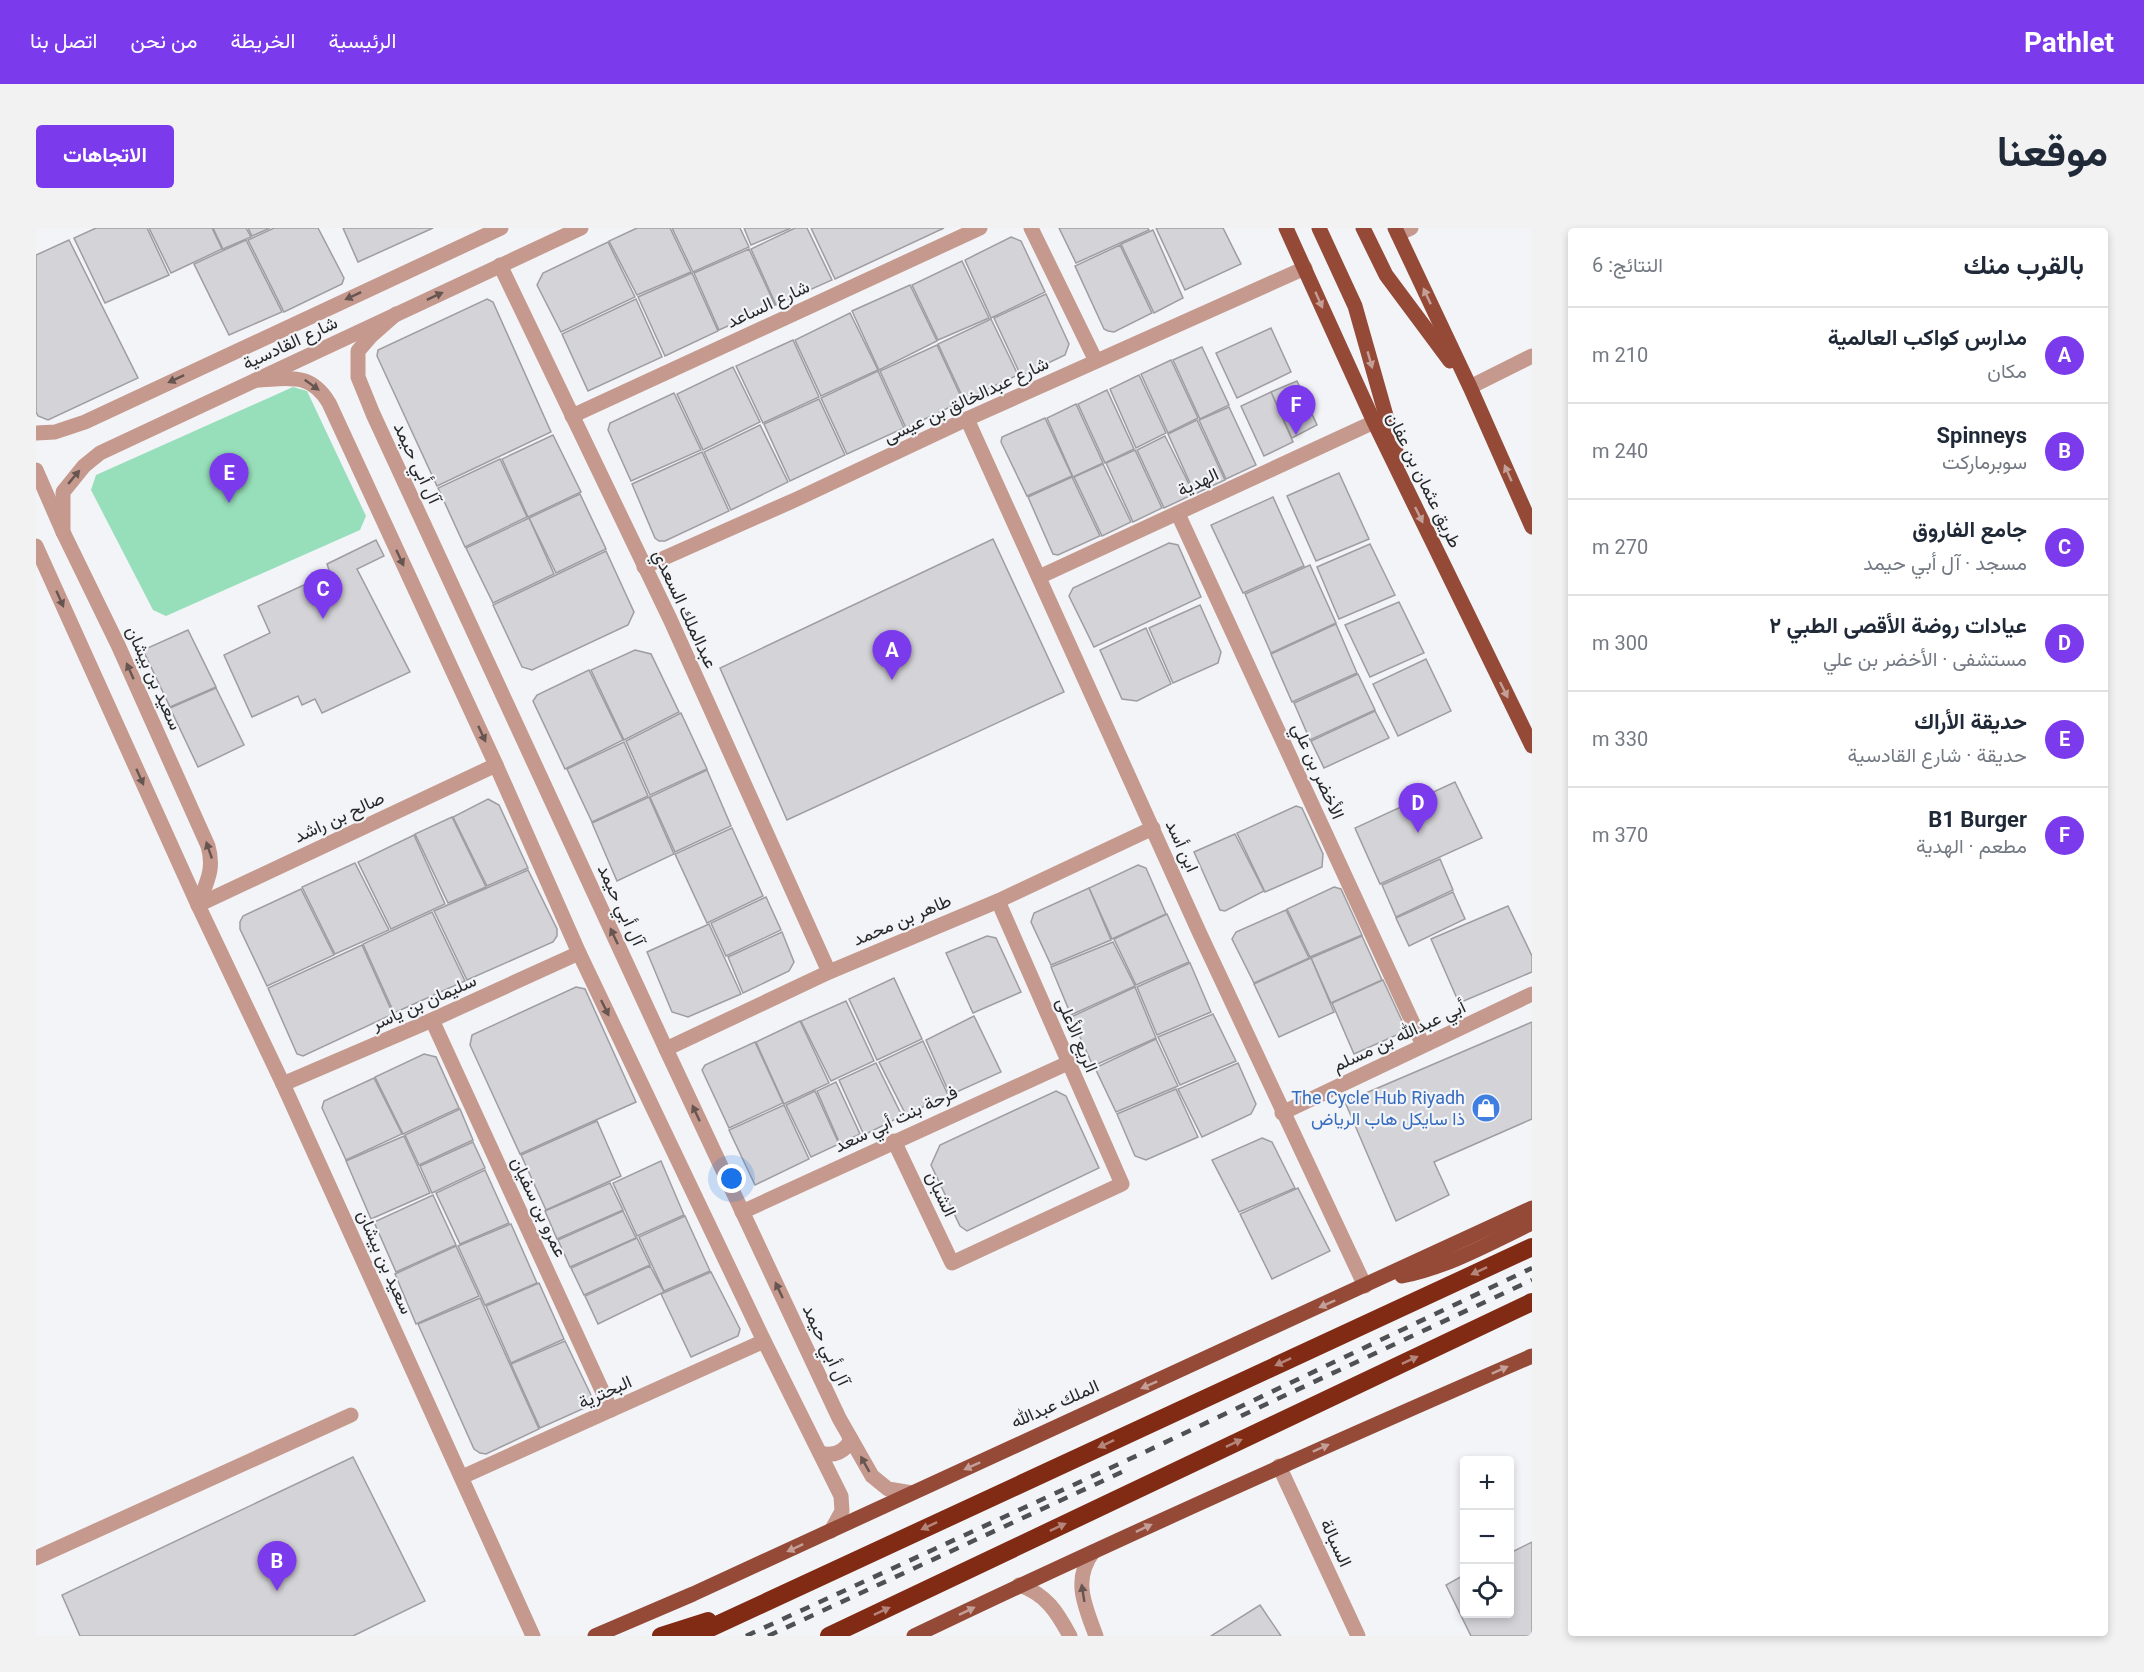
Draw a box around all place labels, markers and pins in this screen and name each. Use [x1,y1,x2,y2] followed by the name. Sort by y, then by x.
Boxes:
[1276,386,1316,435] pin: F
[210,454,248,503] pin: E
[304,570,342,619] pin: C
[872,630,912,680] pin: A
[1398,784,1438,833] pin: D
[1291,1087,1465,1130] place label: The Cycle Hub Riyadh ذا سايكل هاب الرياض
[1470,1092,1502,1124] shop icon: The Cycle Hub Riyadh ذا سايكل هاب الرياض
[258,1542,296,1591] pin: B

